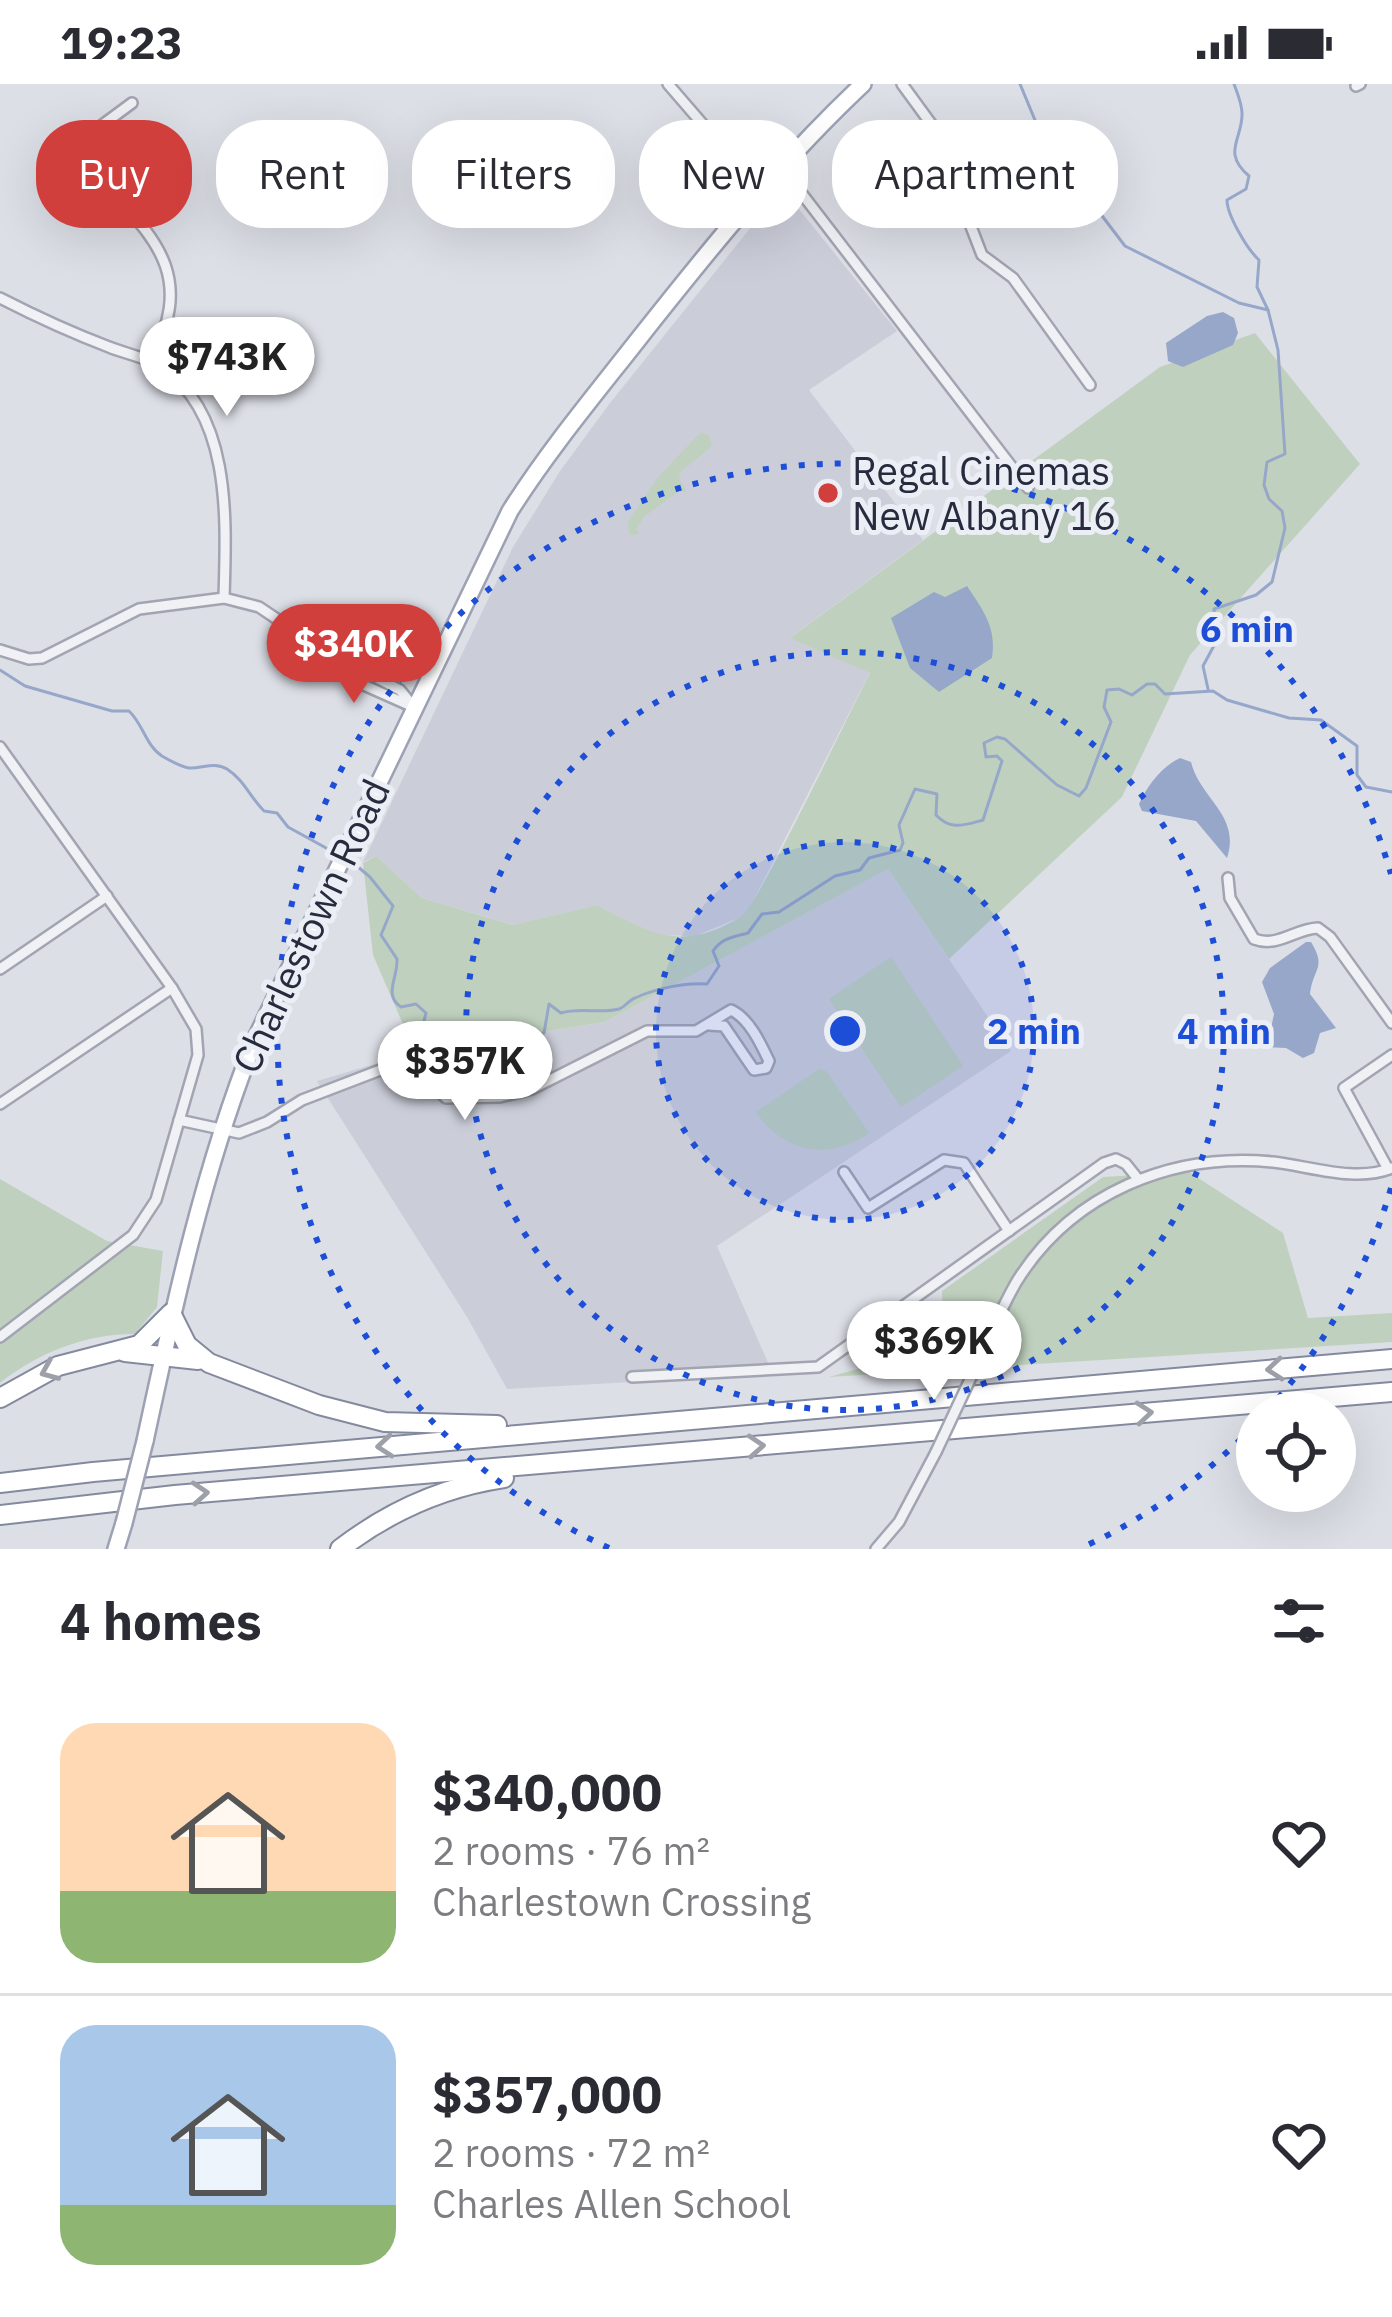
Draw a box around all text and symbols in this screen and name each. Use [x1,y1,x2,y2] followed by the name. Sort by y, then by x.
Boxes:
[60,13,183,71] text: 19:23
[36,120,192,228] chip: Buy
[216,120,388,228] chip: Rent
[412,120,615,228] chip: Filters
[639,120,808,228] chip: New
[832,120,1118,228] chip: Apartment
[143,317,311,419] pin: $743K
[167,330,287,381] text: $743K
[852,445,1116,541] place label: Regal Cinemas New Albany 16
[815,480,841,506] marker: Regal Cinemas New Albany 16
[270,604,438,706] pin: $340K
[1200,605,1294,652] text: 6 min
[294,617,414,668] text: $340K
[220,771,401,1081] street label: Charlestown Road
[987,1007,1081,1054] text: 2 min
[1177,1007,1271,1054] text: 4 min
[824,1010,866,1052] centre of rings
[381,1021,549,1123] pin: $357K
[405,1034,525,1085] text: $357K
[850,1301,1018,1403] pin: $369K
[874,1314,994,1365] text: $369K
[1266,1356,1285,1382] one-way arrow
[40,1357,61,1381] one-way arrow
[1236,1392,1356,1512] map controls
[1236,1392,1356,1512] button: locate
[1135,1400,1154,1426] one-way arrow
[375,1433,394,1459] one-way arrow
[747,1434,766,1460] one-way arrow
[191,1480,210,1506] one-way arrow
[60,1588,262,1654] text: 4 homes
[1266,1588,1332,1654] icon: filters
[432,1759,662,1825] text: $340,000
[156,1771,300,1915] icon: home
[1266,1810,1332,1876] icon: heart
[432,1825,710,1876] text: 2 rooms · 76 m²
[432,1876,811,1927] text: Charlestown Crossing
[432,2061,662,2127] text: $357,000
[156,2073,300,2217] icon: home
[1266,2112,1332,2178] icon: heart
[432,2127,710,2178] text: 2 rooms · 72 m²
[432,2178,791,2229] text: Charles Allen School

